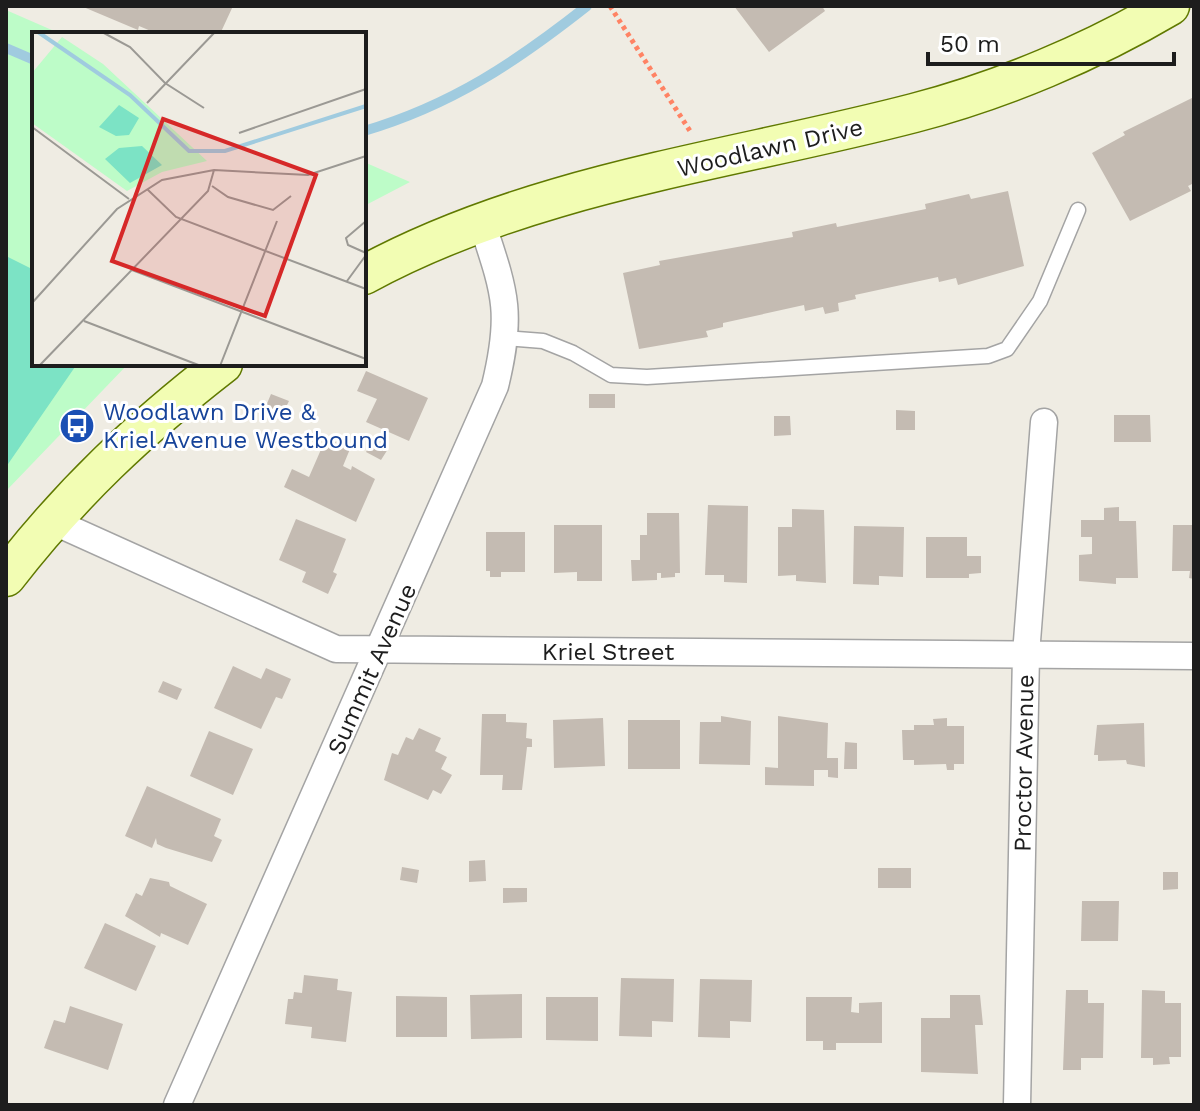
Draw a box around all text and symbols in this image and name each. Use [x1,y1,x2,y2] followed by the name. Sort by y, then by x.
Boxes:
[928,16,1174,66] scale bar
[940,30,1000,58] text: 50 m
[32,32,366,366] inset map
[674,113,866,183] street label: Woodlawn Drive
[103,398,388,454] place label: Woodlawn Drive & Kriel Avenue Westbound
[58,407,96,445] bus stop icon: Woodlawn Drive & Kriel Avenue Westbound
[322,579,422,759] street label: Summit Avenue
[542,638,674,666] street label: Kriel Street
[1008,674,1040,852] street label: Proctor Avenue

